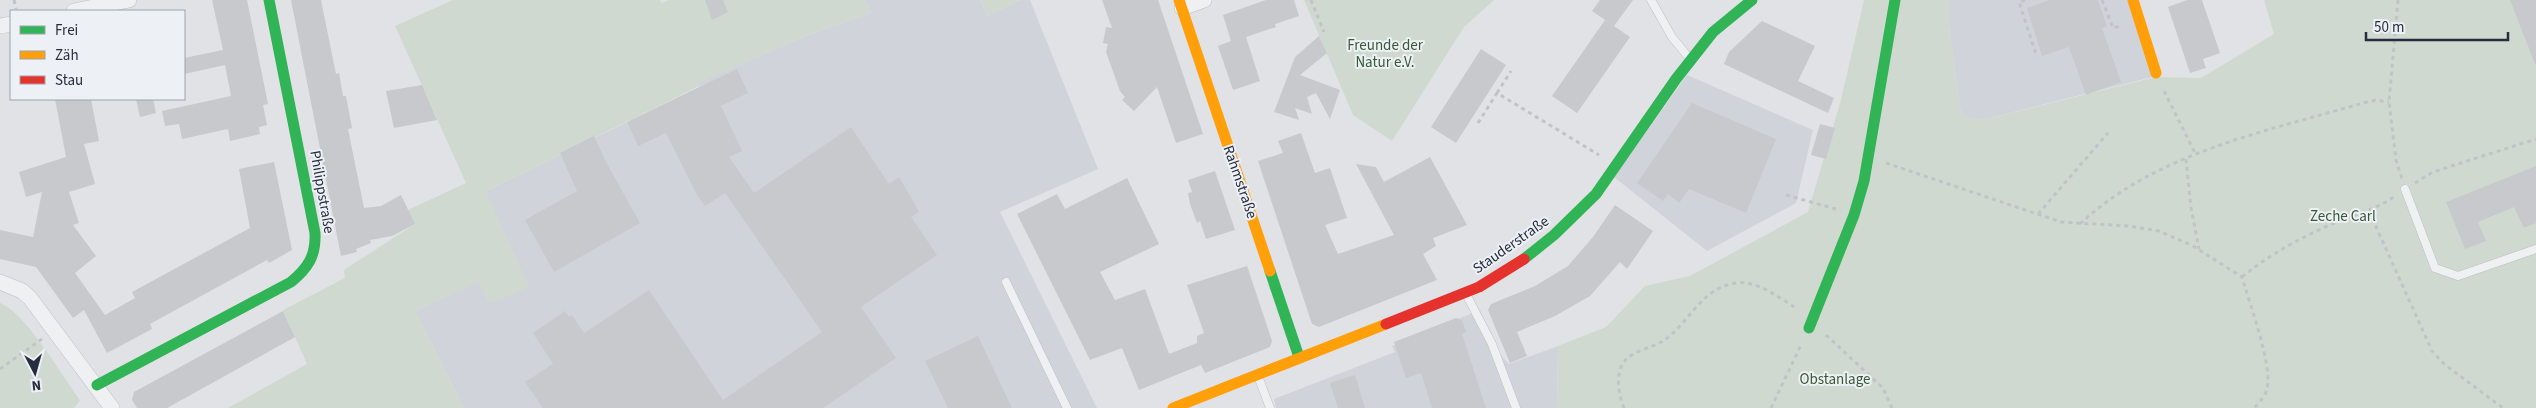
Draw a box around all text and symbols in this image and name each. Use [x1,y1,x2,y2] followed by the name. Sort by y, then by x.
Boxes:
[10,10,185,100] legend
[2366,10,2508,42] scale bar
[2374,17,2404,38] text: 50 m
[55,20,78,41] text: Frei
[1347,35,1424,73] park label: Freunde der Natur e.V.
[55,45,79,66] text: Zäh
[55,70,83,91] text: Stau
[1218,143,1262,221] street label: Rahmstraße
[304,149,340,235] street label: Philippstraße
[2310,206,2376,227] park label: Zeche Carl
[1469,211,1553,279] street label: Stauderstraße
[10,348,60,398] north arrow
[1800,369,1870,390] park label: Obstanlage
[31,375,42,395] text: N

